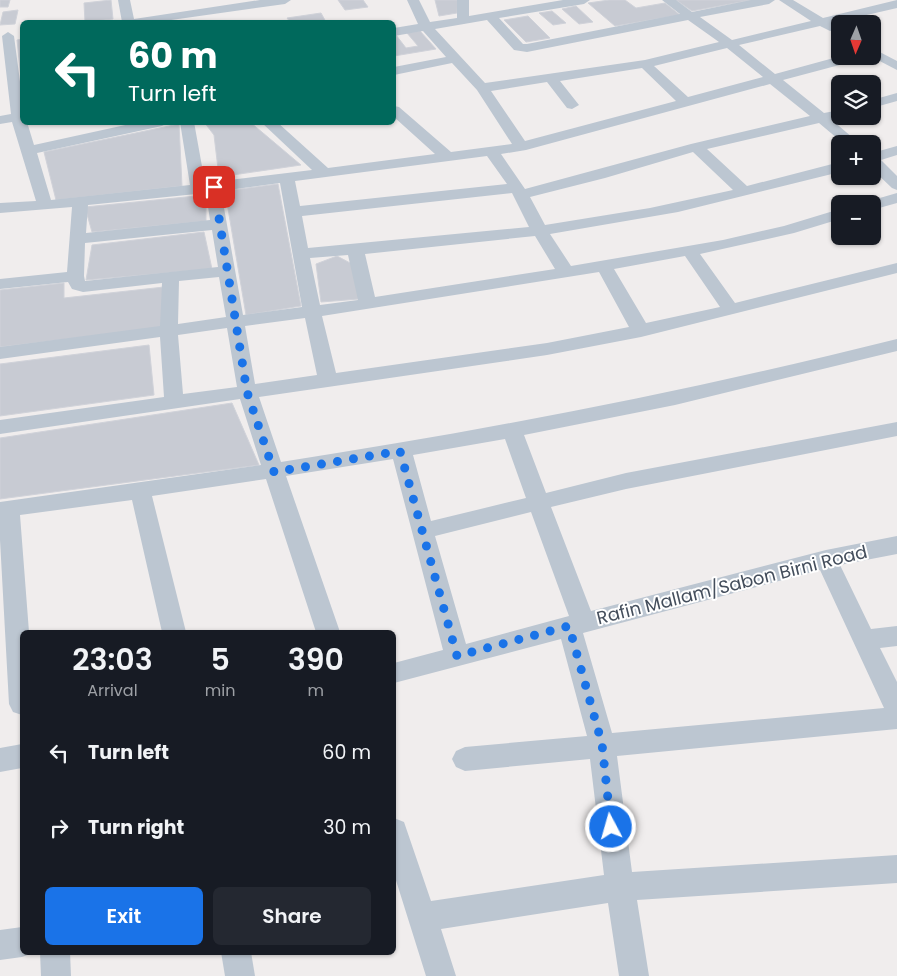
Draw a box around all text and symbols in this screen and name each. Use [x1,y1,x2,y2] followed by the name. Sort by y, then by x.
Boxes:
[831,15,881,65] north arrow
[831,15,881,245] map controls
[128,31,218,80] text: 60 m
[45,40,110,105] icon: left
[831,75,881,125] button: layers
[128,78,216,109] text: Turn left
[831,135,881,185] button: +
[193,166,235,208] pin
[200,173,228,201] icon: arrive
[831,195,881,245] button: −
[594,539,870,630] street label: Rafin Mallam/Sabon Birni Road
[72,638,153,681] text: 23:03
[210,638,230,681] text: 5
[288,638,344,681] text: 390
[87,679,138,702] text: Arrival
[205,679,235,702] text: min
[307,679,324,702] text: m
[45,739,73,767] icon: left
[88,739,169,766] text: Turn left
[322,739,371,766] text: 60 m
[584,800,636,852] position arrow
[45,814,73,842] icon: right
[88,814,184,841] text: Turn right
[323,814,371,841] text: 30 m
[45,887,203,945] button: Exit
[213,887,371,945] button: Share

